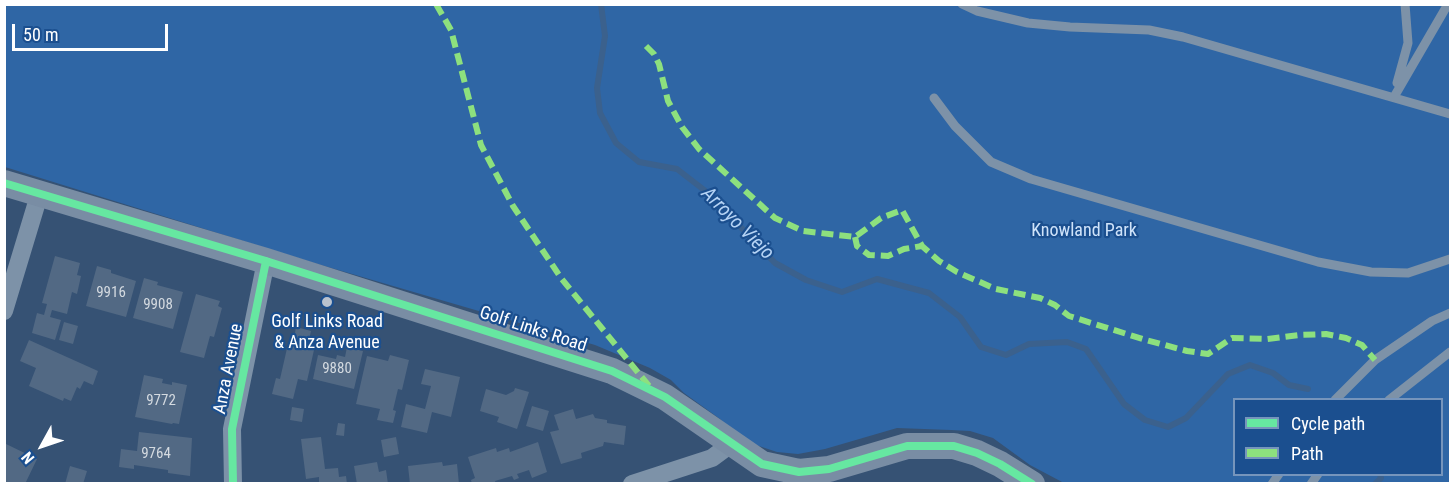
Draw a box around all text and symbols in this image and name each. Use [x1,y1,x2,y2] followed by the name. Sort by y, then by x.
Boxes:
[15,12,171,50] scale bar
[23,24,58,45] text: 50 m
[696,183,778,265] water label: Arroyo Viejo
[1031,220,1137,242] park label: Knowland Park
[96,284,126,302] house number: 9916
[320,295,334,309] marker: Golf Links Road & Anza Avenue
[143,296,173,314] house number: 9908
[477,302,589,358] street label: Golf Links Road
[271,311,383,354] place label: Golf Links Road & Anza Avenue
[210,322,248,416] street label: Anza Avenue
[322,360,352,378] house number: 9880
[146,392,176,410] house number: 9772
[1233,398,1443,476] legend
[1291,413,1365,434] text: Cycle path
[12,416,72,476] north arrow
[1291,443,1324,464] text: Path
[141,445,171,463] house number: 9764
[17,448,38,468] text: N

